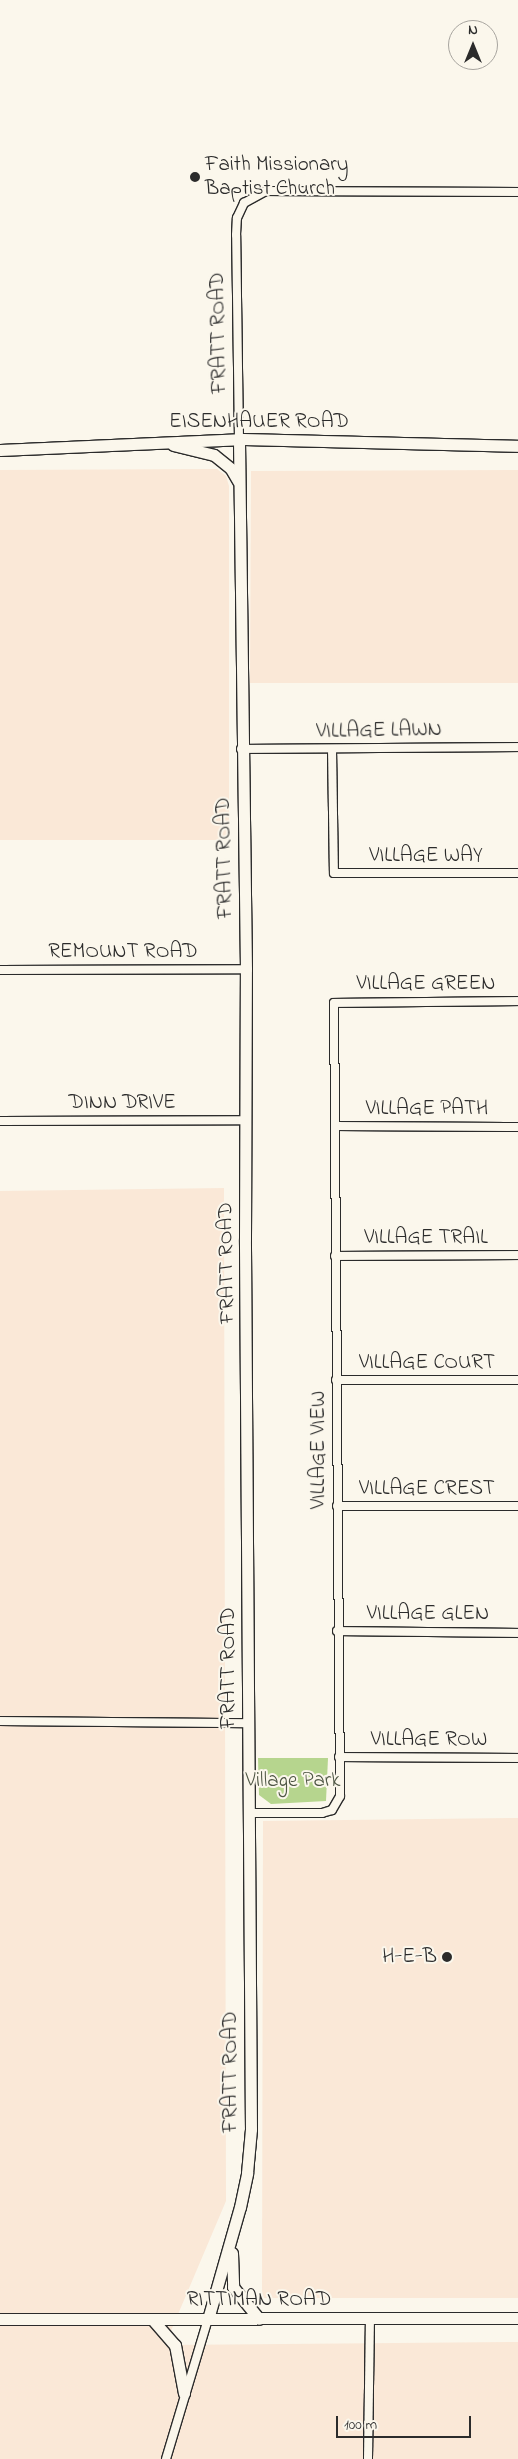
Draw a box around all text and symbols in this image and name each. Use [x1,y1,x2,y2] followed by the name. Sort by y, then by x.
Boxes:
[448,20,498,70] north arrow
[468,20,478,41] text: N
[205,152,348,202] place label: Faith Missionary Baptist Church
[189,171,201,183] marker: Faith Missionary Baptist Church
[205,272,233,394] street label: FRATT ROAD
[169,409,349,435] street label: EISENHAUER ROAD
[316,717,442,745] street label: VILLAGE LAWN
[211,797,239,919] street label: FRATT ROAD
[369,843,483,869] street label: VILLAGE WAY
[48,939,198,965] street label: REMOUNT ROAD
[357,971,495,997] street label: VILLAGE GREEN
[68,1090,176,1116] street label: DINN DRIVE
[366,1096,488,1122] street label: VILLAGE PATH
[213,1202,241,1324] street label: FRATT ROAD
[364,1225,488,1251] street label: VILLAGE TRAIL
[359,1350,495,1376] street label: VILLAGE COURT
[306,1391,332,1509] street label: VILLAGE VIEW
[359,1476,495,1502] street label: VILLAGE CREST
[367,1601,489,1627] street label: VILLAGE GLEN
[216,1607,242,1729] street label: FRATT ROAD
[371,1727,487,1753] street label: VILLAGE ROW
[245,1768,341,1794] park label: Village Park
[382,1944,437,1970] place label: H-E-B
[441,1951,453,1963] marker: H-E-B
[218,2011,244,2133] street label: FRATT ROAD
[187,2287,331,2313] street label: RITTIMAN ROAD
[338,2406,473,2438] scale bar
[344,2414,377,2436] text: 100 m

